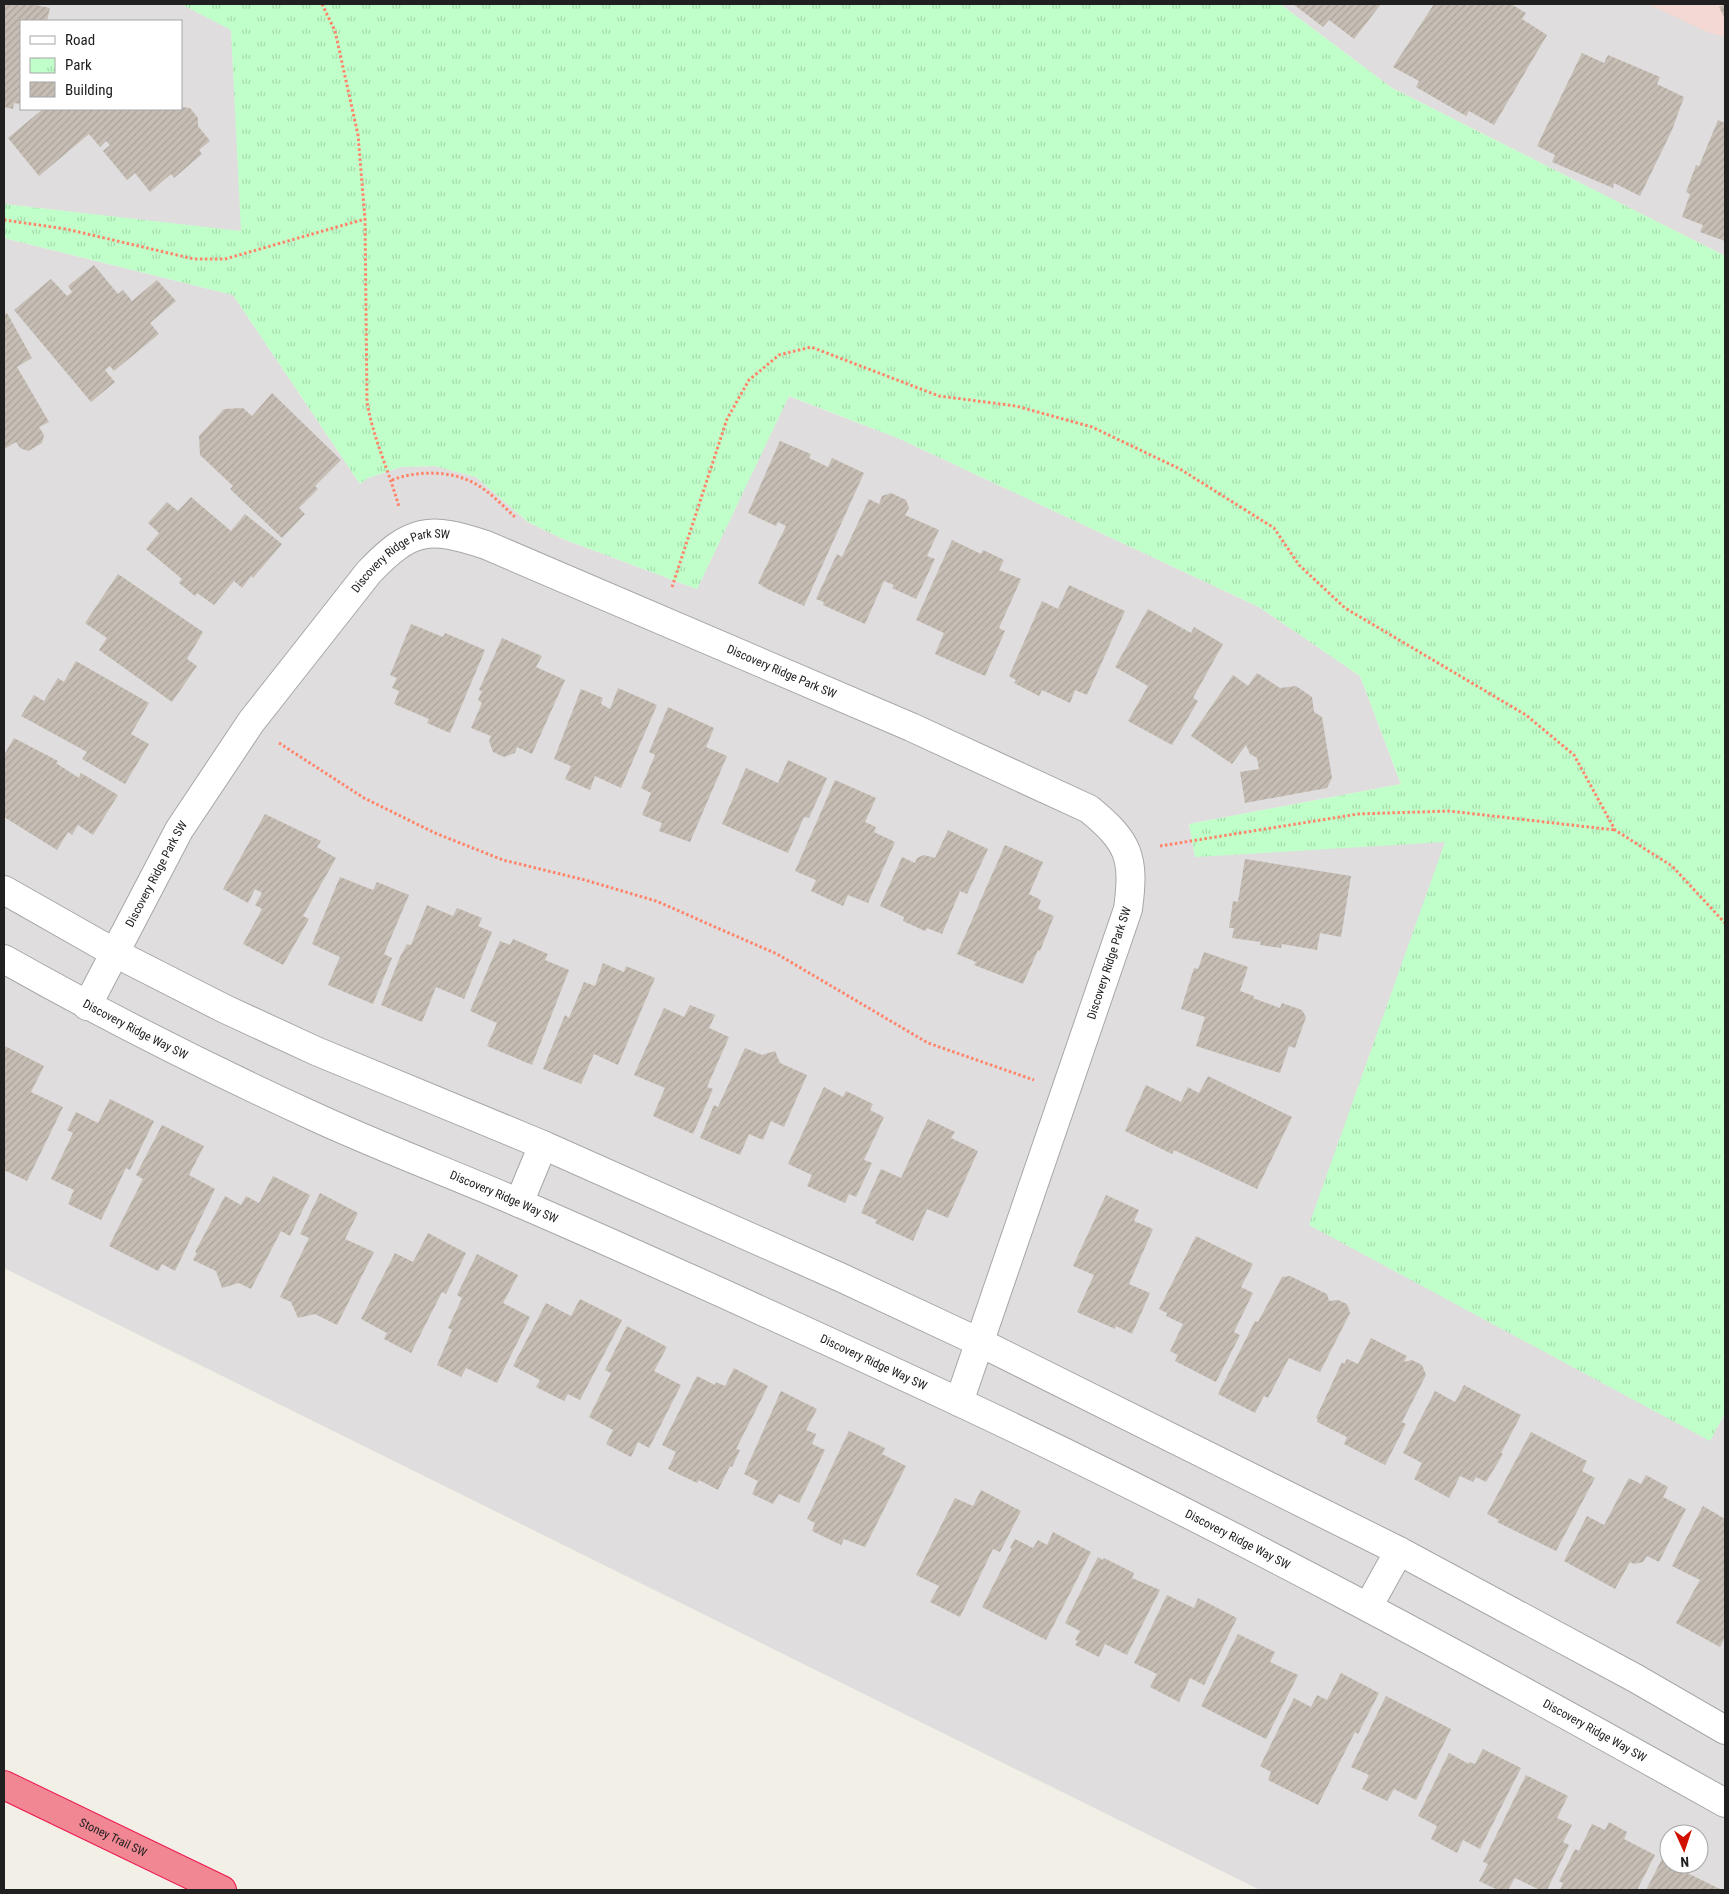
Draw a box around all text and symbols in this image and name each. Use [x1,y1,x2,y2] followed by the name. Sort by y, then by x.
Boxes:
[20,20,182,110] legend
[65,31,95,49] text: Road
[65,56,92,74] text: Park
[65,81,113,99] text: Building
[349,527,451,595] street label: Discovery Ridge Park SW
[725,642,838,701] street label: Discovery Ridge Park SW
[123,818,190,929] street label: Discovery Ridge Park SW
[1084,905,1134,1021] street label: Discovery Ridge Park SW
[80,997,190,1062] street label: Discovery Ridge Way SW
[448,1168,560,1226] street label: Discovery Ridge Way SW
[818,1332,929,1393] street label: Discovery Ridge Way SW
[1183,1507,1292,1572] street label: Discovery Ridge Way SW
[1541,1696,1649,1765] street label: Discovery Ridge Way SW
[77,1815,149,1860] street label: Stoney Trail SW
[1659,1824,1709,1874] north arrow
[1680,1854,1689,1870] text: N

